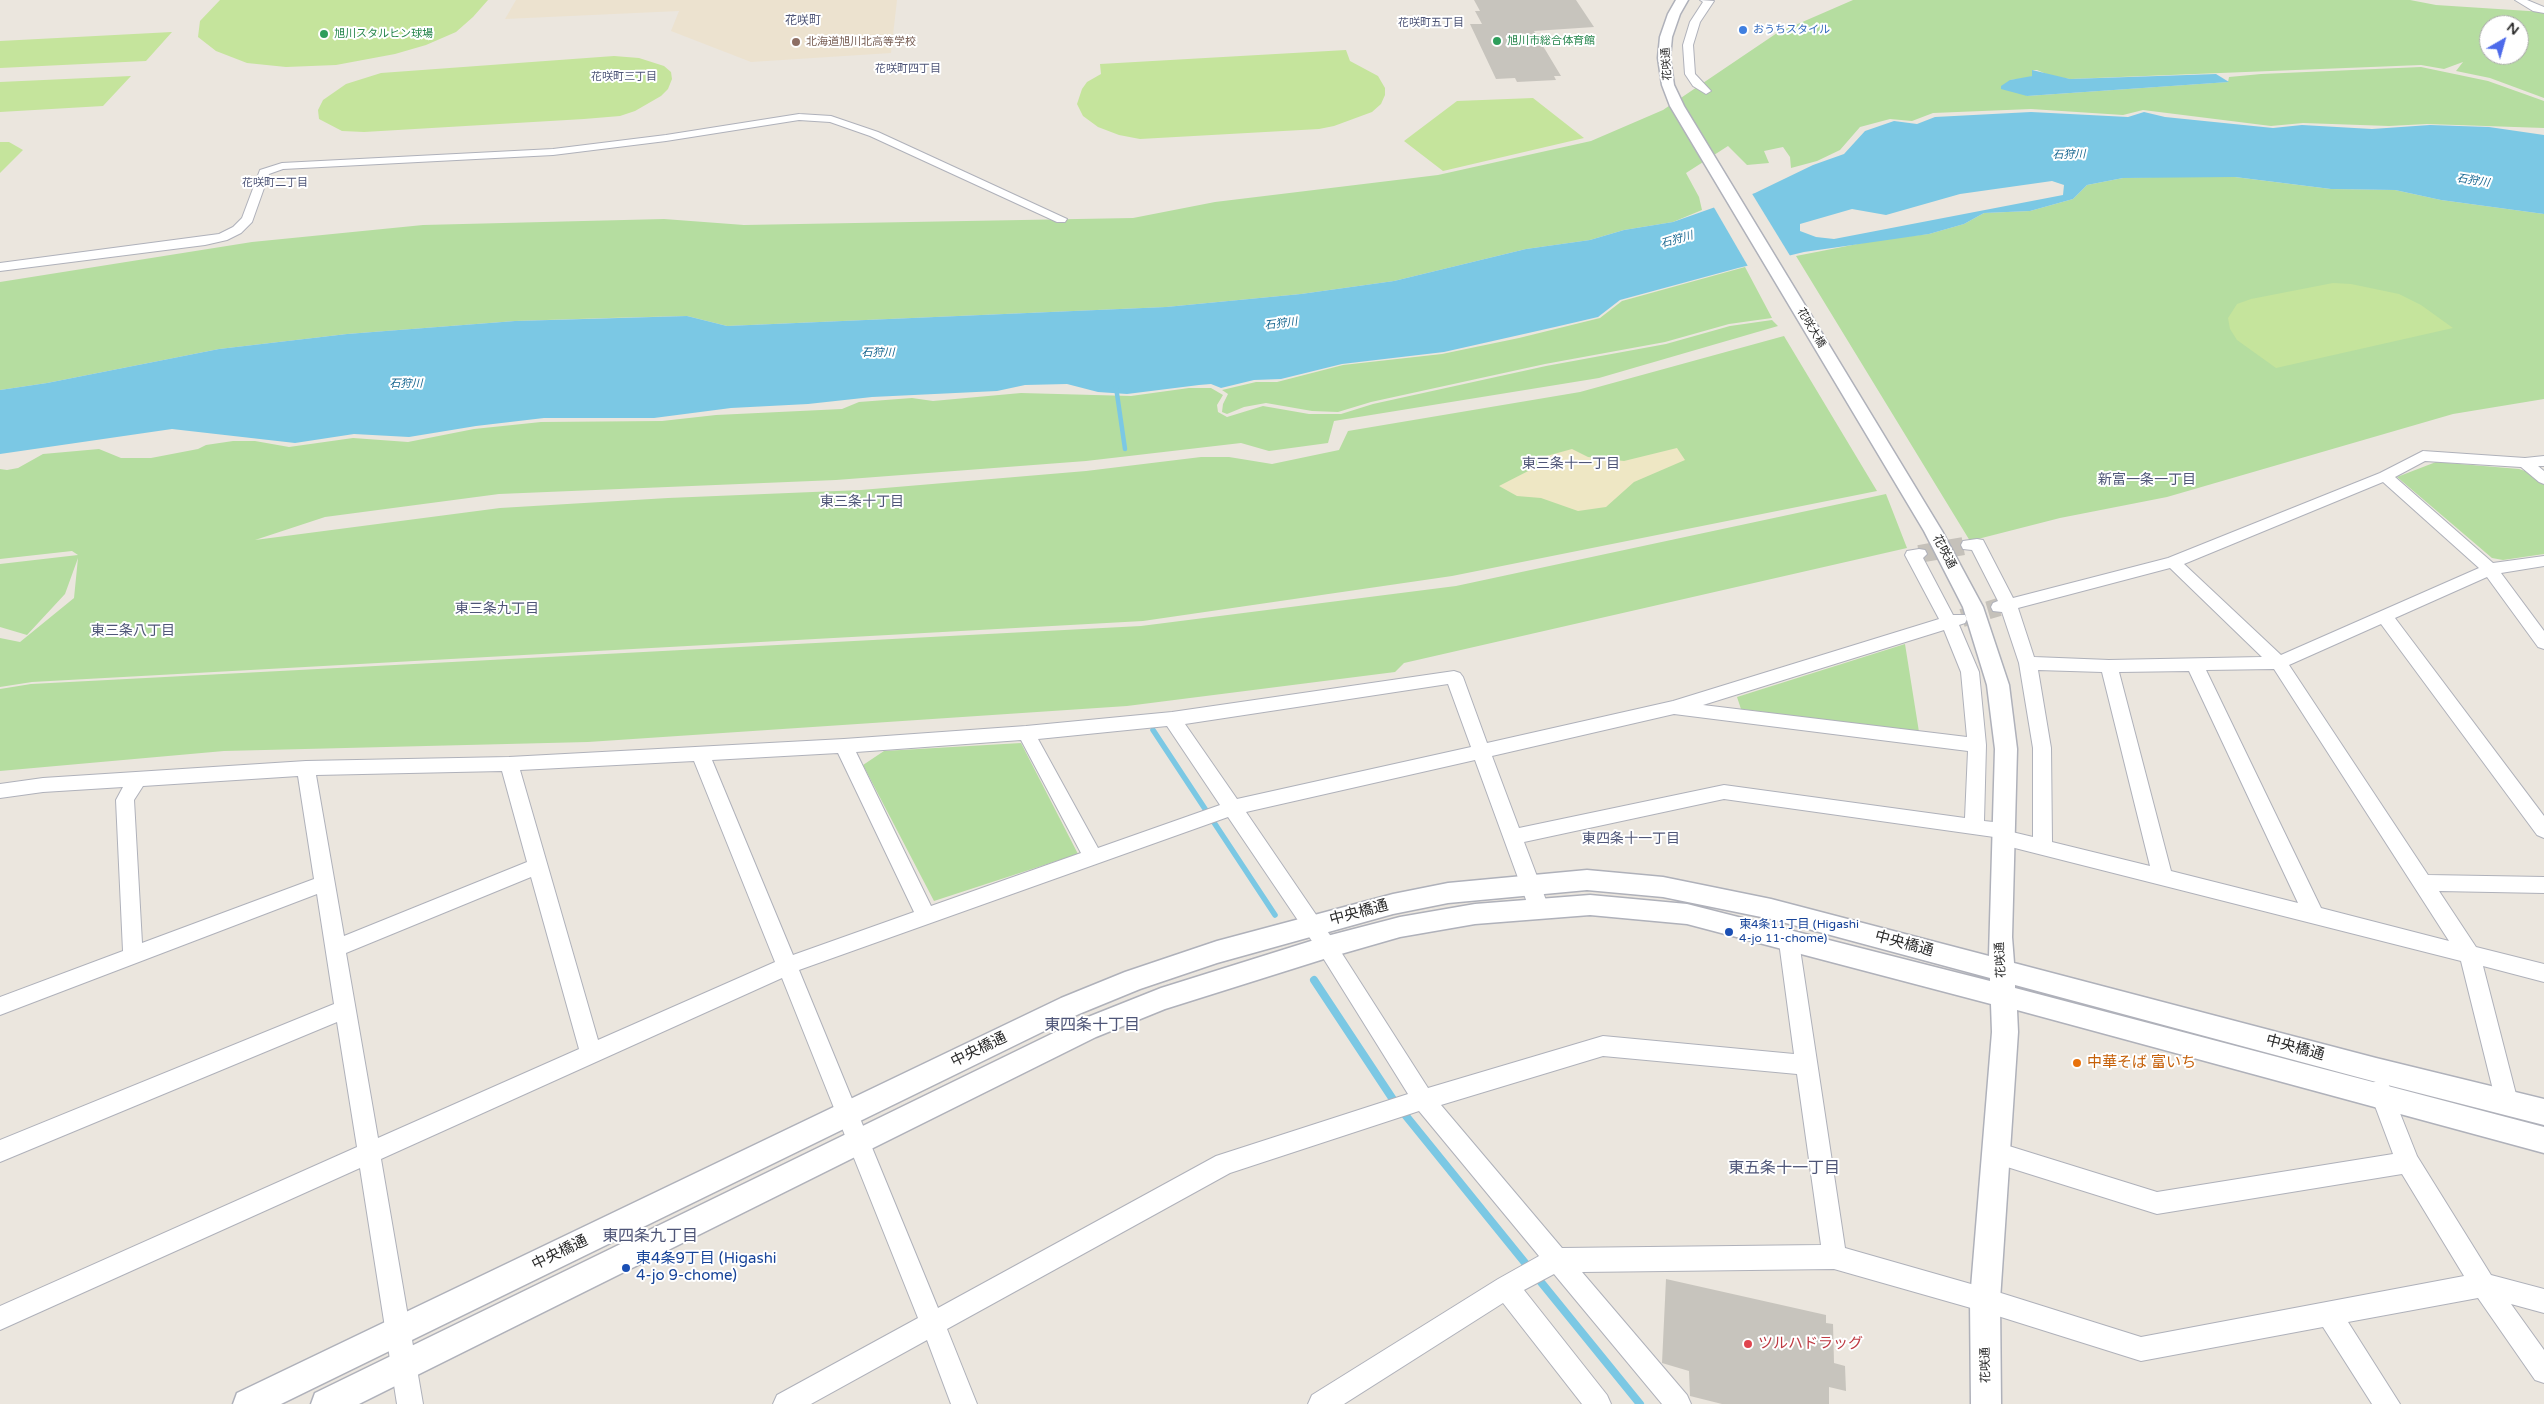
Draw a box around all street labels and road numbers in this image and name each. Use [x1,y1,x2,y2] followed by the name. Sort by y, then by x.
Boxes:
[1659,47,1675,81] street label: 花咲通
[1794,306,1828,350] street label: 花咲大橋
[1929,533,1959,571] street label: 花咲通
[1328,897,1390,929] street label: 中央橋通
[1873,928,1935,960] street label: 中央橋通
[1993,942,2009,978] street label: 花咲通
[948,1029,1010,1071] street label: 中央橋通
[2264,1032,2326,1064] street label: 中央橋通
[529,1232,591,1274] street label: 中央橋通
[1978,1347,1994,1383] street label: 花咲通

